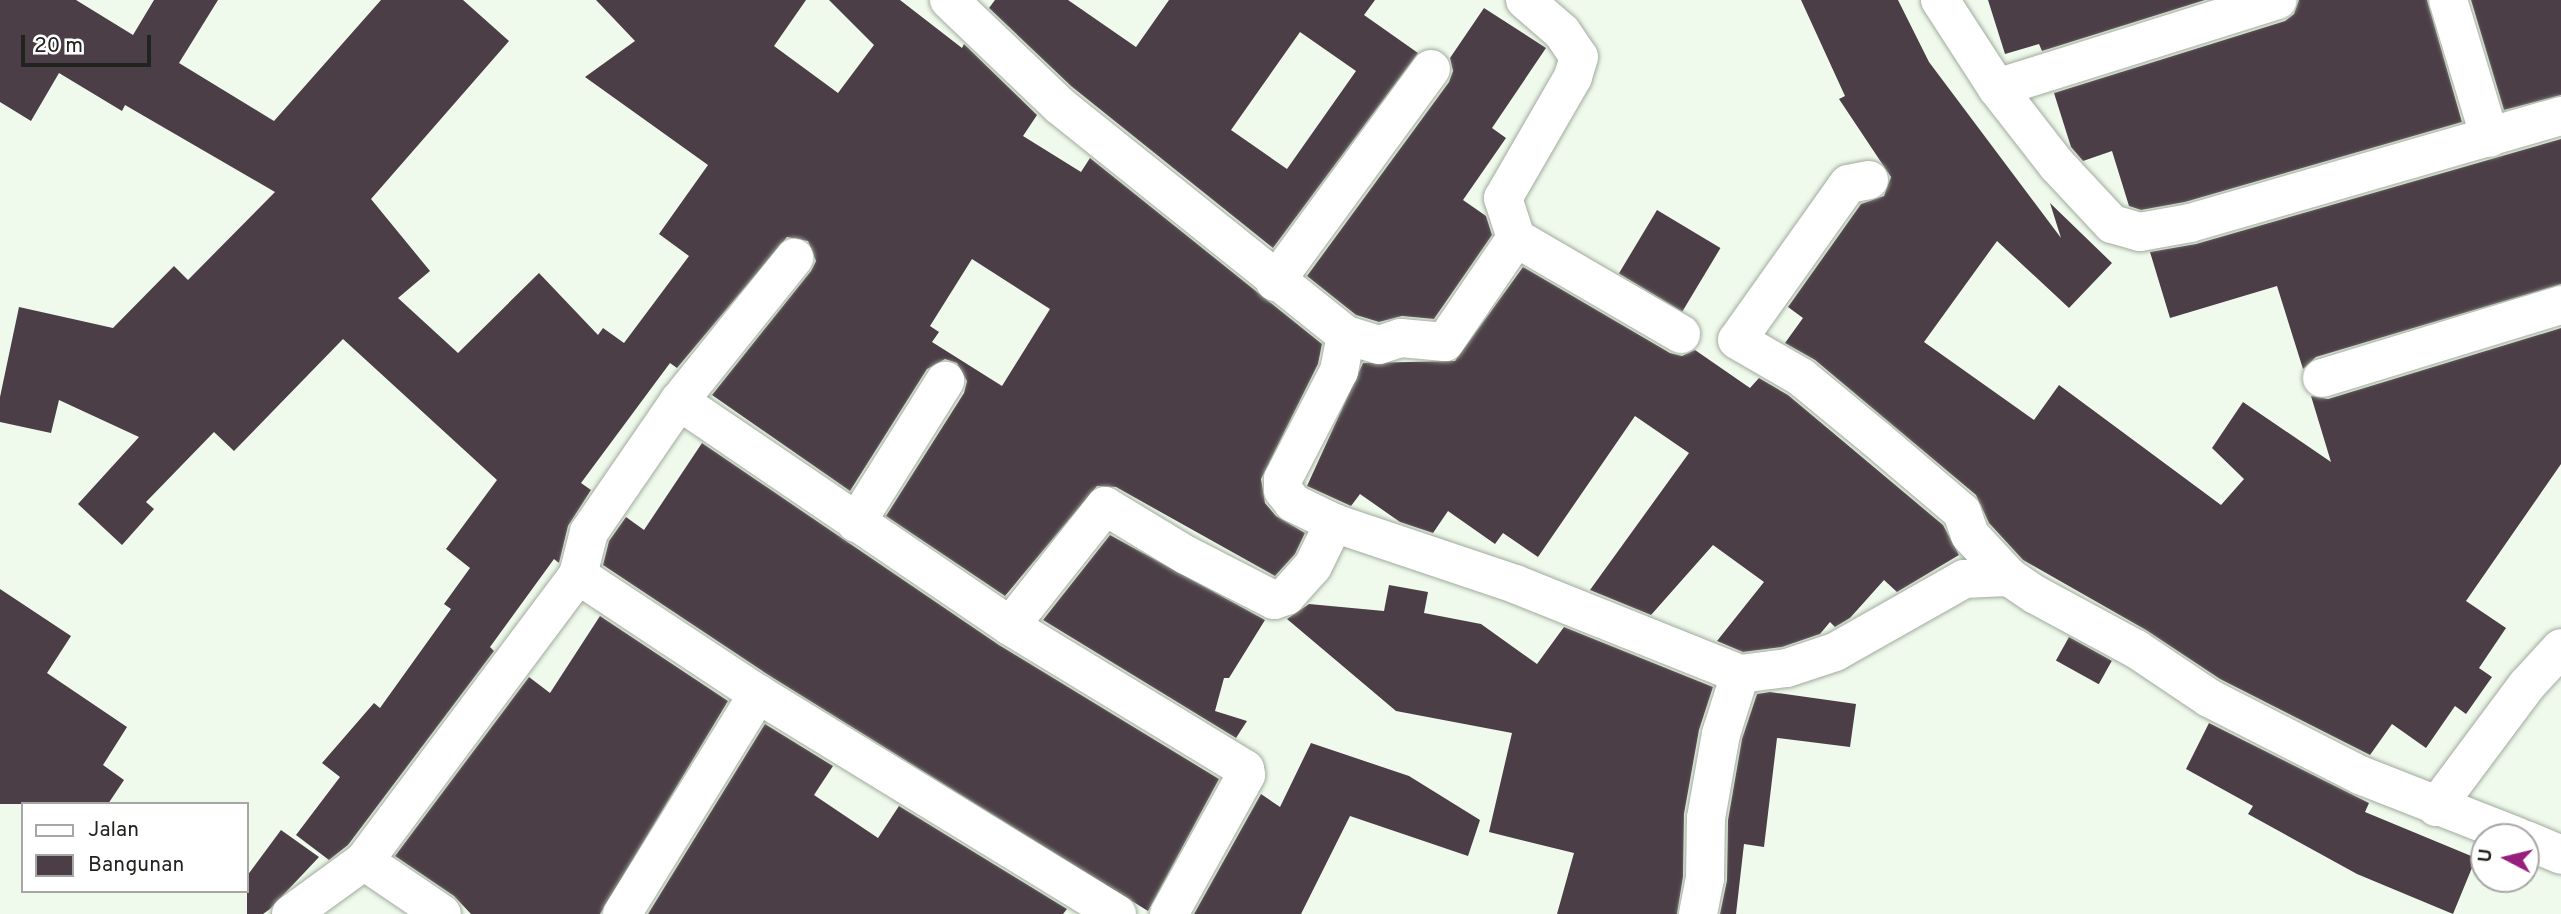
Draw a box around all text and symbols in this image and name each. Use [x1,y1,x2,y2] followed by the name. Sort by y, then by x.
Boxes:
[24,21,154,65] scale bar
[34,33,83,60] text: 20 m
[21,802,248,893] legend
[88,817,139,844] text: Jalan
[2470,823,2540,893] north arrow
[2473,848,2499,864] text: U
[88,852,184,879] text: Bangunan

